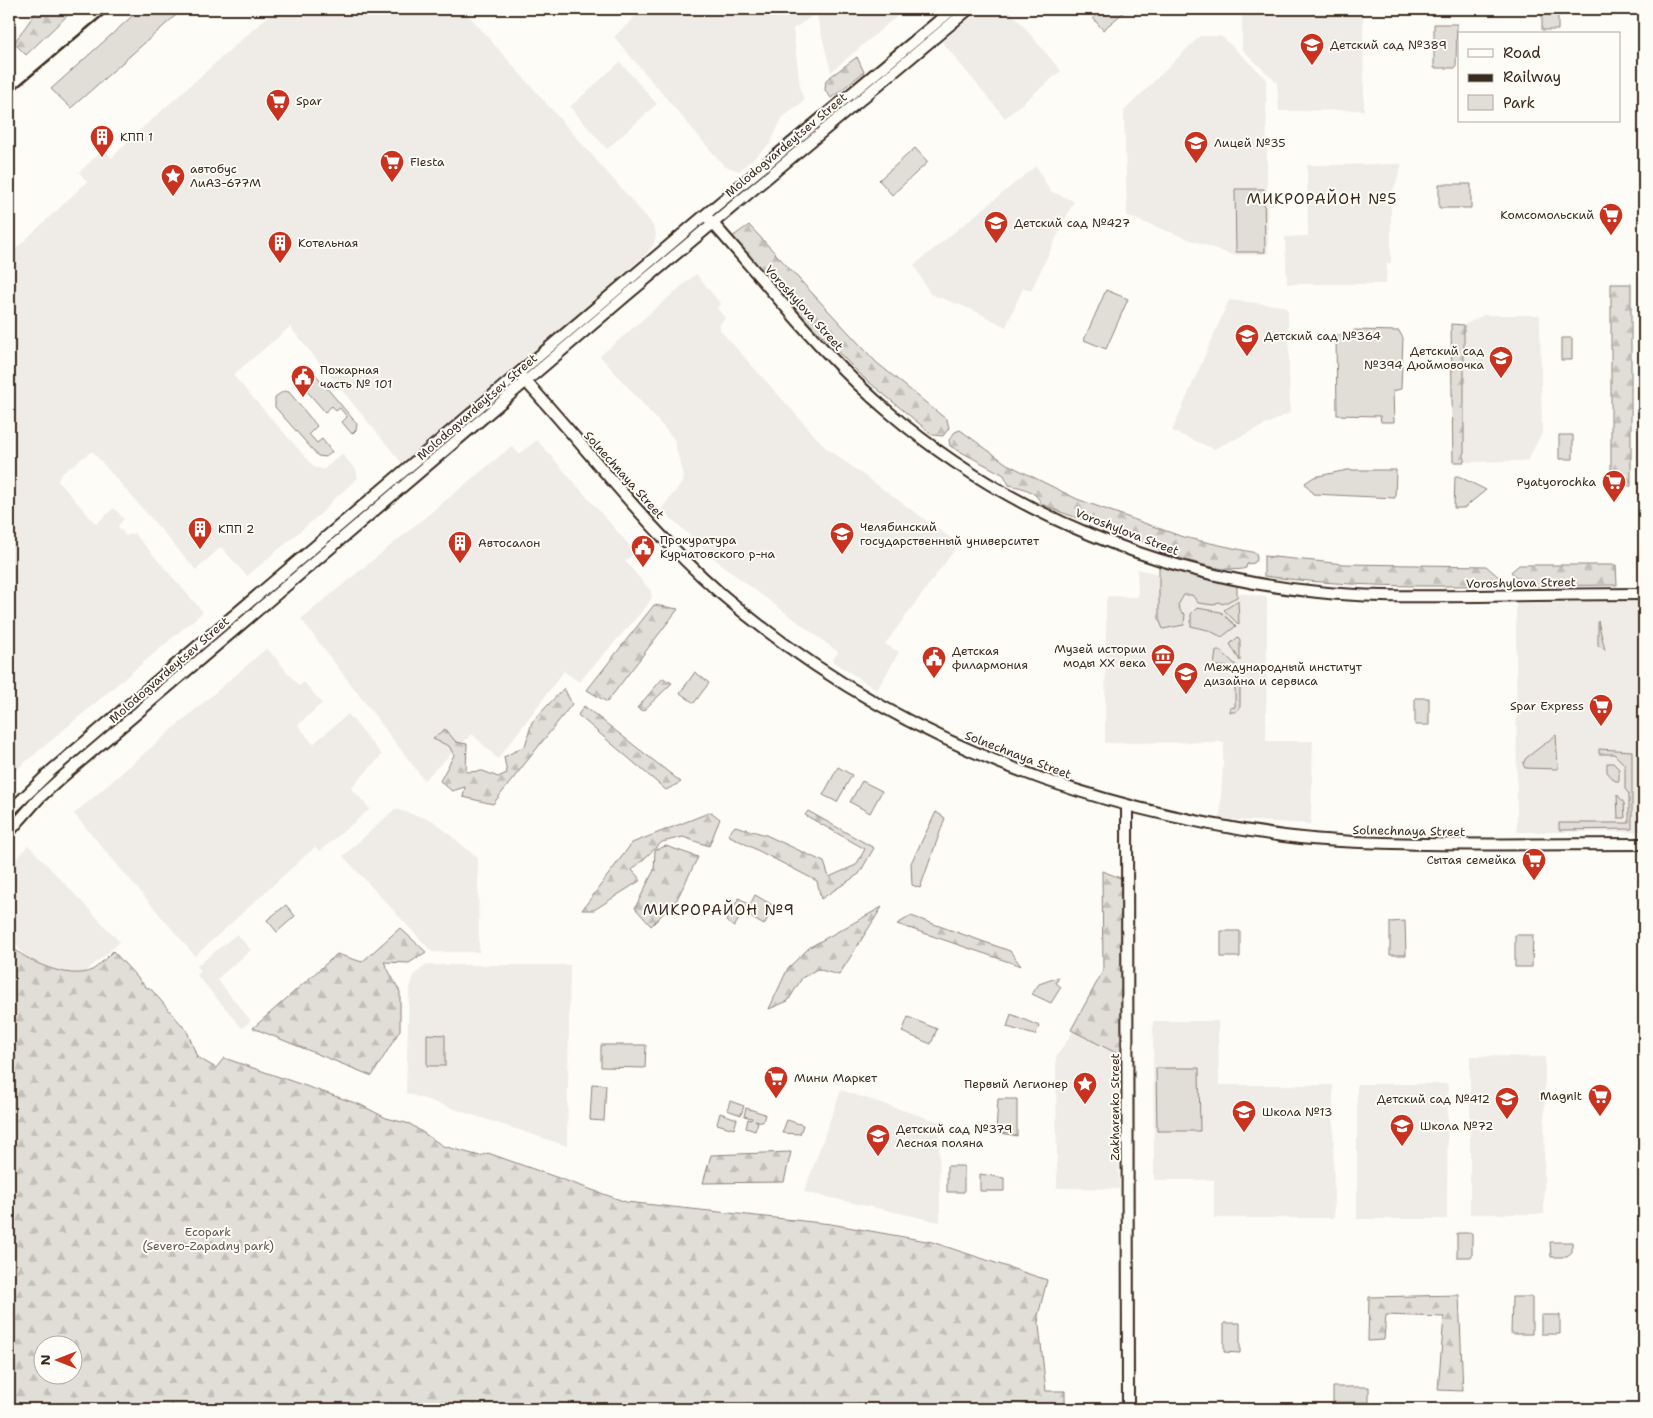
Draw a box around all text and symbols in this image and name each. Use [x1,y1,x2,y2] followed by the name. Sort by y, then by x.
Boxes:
[1299,32,1325,66] school or university icon: Детский сад №389
[1458,32,1620,122] legend
[1330,37,1447,53] place label: Детский сад №389
[1503,43,1541,63] text: Road
[1503,67,1561,87] text: Railway
[265,88,291,122] supermarket icon: Spar
[722,89,850,201] street label: Molodogvardeytsev Street
[296,93,322,109] place label: Spar
[1503,93,1535,113] text: Park
[89,124,115,158] building icon: КПП 1
[120,129,153,145] place label: КПП 1
[1183,130,1209,164] school or university icon: Лицей №35
[1214,135,1286,151] place label: Лицей №35
[379,149,405,183] supermarket icon: Fiesta
[410,154,445,170] place label: Fiesta
[190,161,261,191] place label: автобус ЛиАЗ-677М
[160,163,186,197] place icon: автобус ЛиАЗ-677М
[1247,188,1397,209] district label: МИКРОРАЙОН №5
[1598,202,1624,236] supermarket icon: Комсомольский
[1500,207,1594,223] place label: Комсомольский
[983,210,1009,244] school or university icon: Детский сад №427
[1014,215,1130,231] place label: Детский сад №427
[267,230,293,264] building icon: Котельная
[298,235,358,251] place label: Котельная
[761,262,847,354] street label: Voroshylova Street
[1234,323,1260,357] school or university icon: Детский сад №364
[1264,328,1381,344] place label: Детский сад №364
[1364,343,1485,373] place label: Детский сад №394 Дюймовочка
[1488,345,1514,379] school or university icon: Детский сад №394 Дюймовочка
[414,350,540,464] street label: Molodogvardeytsev Street
[320,362,392,392] place label: Пожарная часть № 101
[290,364,316,398] public building icon: Пожарная часть № 101
[580,428,668,522] street label: Solnechnaya Street
[1601,469,1627,503] supermarket icon: Pyatyorochka
[1517,474,1597,490] place label: Pyatyorochka
[1073,505,1181,559] street label: Voroshylova Street
[187,516,213,550] building icon: КПП 2
[860,519,1040,549] place label: Челябинский государственный университет
[218,521,254,537] place label: КПП 2
[829,521,855,555] school or university icon: Челябинский государственный университет
[447,530,473,564] building icon: Автосалон
[660,532,776,562] place label: Прокуратура Курчатовского р-на
[630,534,656,568] public building icon: Прокуратура Курчатовского р-на
[478,535,540,551] place label: Автосалон
[1466,574,1576,592] street label: Voroshylova Street
[106,613,232,727] street label: Molodogvardeytsev Street
[1054,641,1147,671] place label: Музей истории моды XX века
[952,643,1028,673] place label: Детская филармония
[1150,643,1176,677] museum icon: Музей истории моды XX века
[921,645,947,679] public building icon: Детская филармония
[1204,659,1363,689] place label: Международный институт дизайна и сервиса
[1173,661,1199,695] school or university icon: Международный институт дизайна и сервиса
[1588,693,1614,727] supermarket icon: Spar Express
[1510,698,1584,714] place label: Spar Express
[963,727,1073,783] street label: Solnechnaya Street
[1353,822,1465,840] street label: Solnechnaya Street
[1521,847,1547,881] supermarket icon: Сытая семейка
[1426,852,1517,868] place label: Сытая семейка
[643,899,795,920] district label: МИКРОРАЙОН №9
[1107,1053,1123,1161] street label: Zakharenko Street
[763,1065,789,1099] supermarket icon: Мини Маркет
[794,1070,878,1086] place label: Мини Маркет
[1072,1071,1098,1105] place icon: Первый Легионер
[964,1076,1068,1092] place label: Первый Легионер
[1587,1083,1613,1117] supermarket icon: Magnit
[1494,1086,1520,1120] school or university icon: Детский сад №412
[1540,1088,1582,1104] place label: Magnit
[1377,1091,1490,1107] place label: Детский сад №412
[1231,1099,1257,1133] school or university icon: Школа №13
[1262,1104,1332,1120] place label: Школа №13
[1389,1113,1415,1147] school or university icon: Школа №72
[1420,1118,1493,1134] place label: Школа №72
[896,1121,1012,1151] place label: Детский сад №379 Лесная поляна
[865,1123,891,1157] school or university icon: Детский сад №379 Лесная поляна
[142,1224,274,1254] park label: Ecopark (Severo-Zapadny park)
[32,1336,82,1386] north arrow
[36,1354,54,1366] text: N

